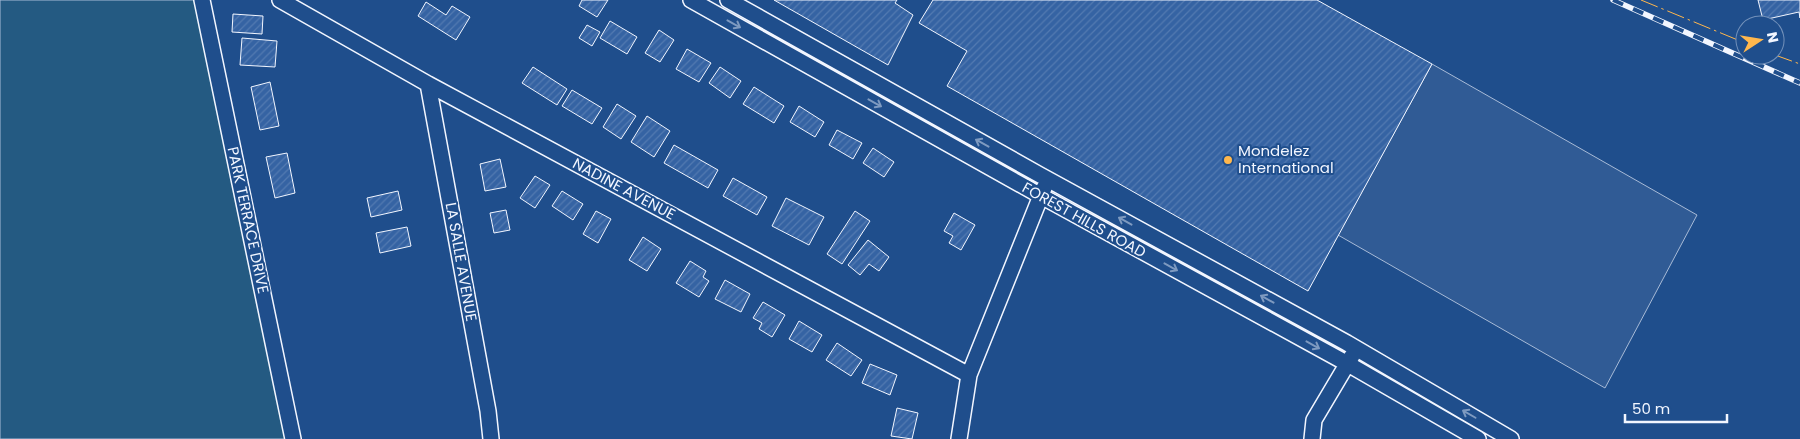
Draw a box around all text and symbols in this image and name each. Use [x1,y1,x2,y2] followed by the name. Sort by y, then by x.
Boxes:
[1735,15,1785,65] north arrow
[726,19,741,29] one-way arrow
[1762,30,1784,45] text: N
[868,99,882,109] one-way arrow
[976,137,990,147] one-way arrow
[1238,140,1334,178] place label: Mondelez International
[223,145,274,295] street label: PARK TERRACE DRIVE
[569,153,679,224] street label: NADINE AVENUE
[1222,154,1234,166] marker: Mondelez International
[1019,177,1150,262] street label: FOREST HILLS ROAD
[441,201,482,323] street label: LA SALLE AVENUE
[1117,216,1132,226] one-way arrow
[1163,262,1178,272] one-way arrow
[1260,294,1275,304] one-way arrow
[1306,340,1321,350] one-way arrow
[1625,392,1728,424] scale bar
[1632,398,1670,419] text: 50 m
[1463,409,1477,419] one-way arrow

